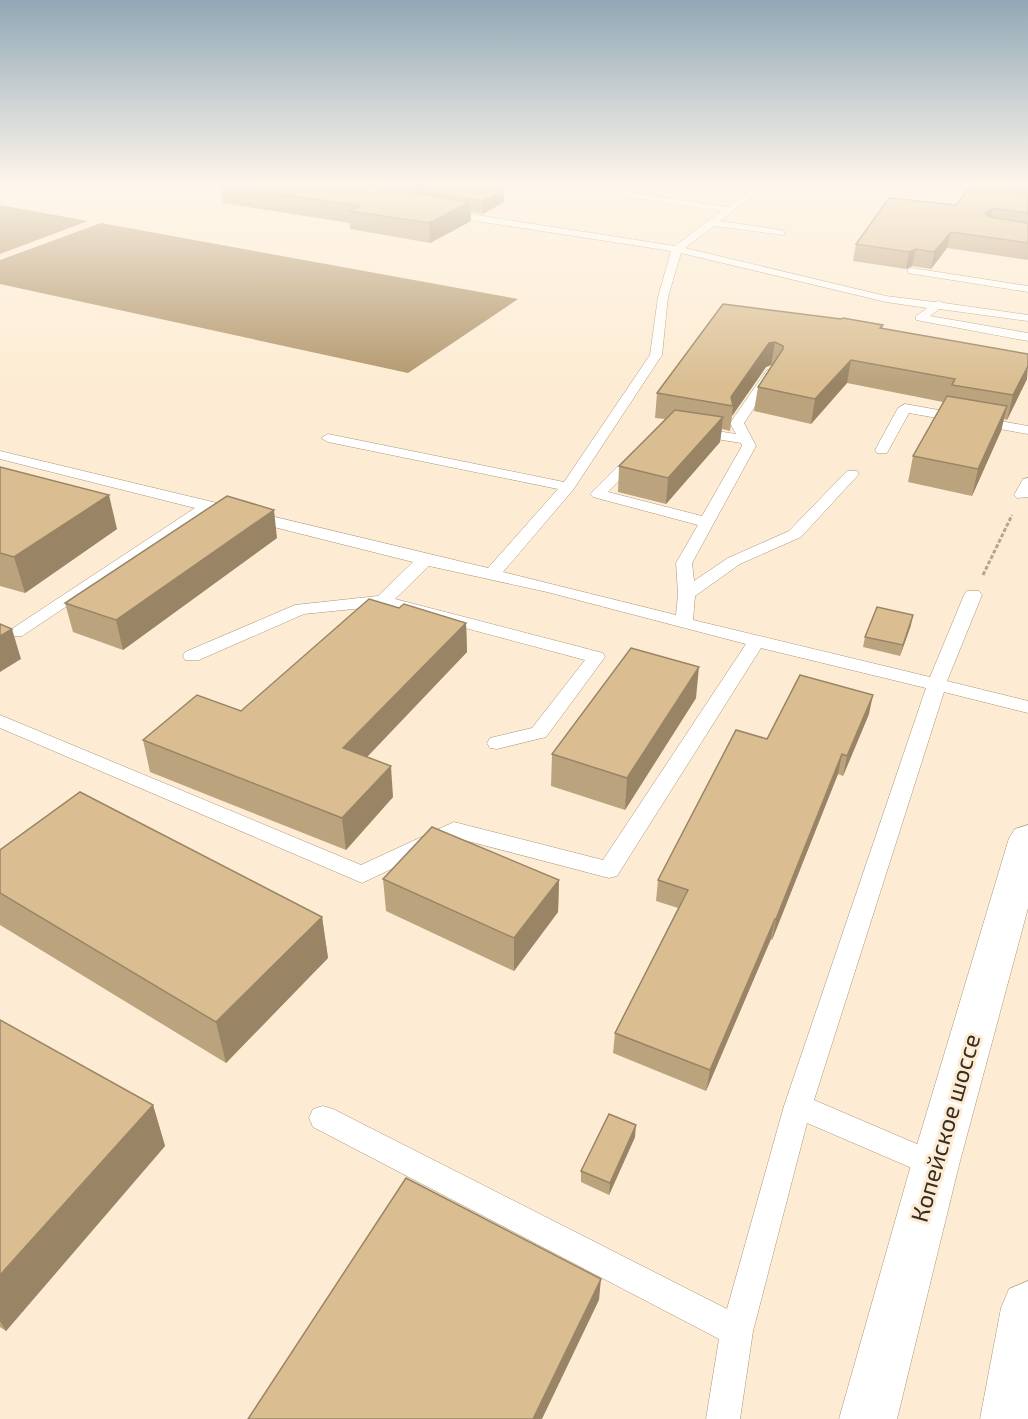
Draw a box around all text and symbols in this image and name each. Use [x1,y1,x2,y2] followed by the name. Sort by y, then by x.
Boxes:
[904,1030,985,1225] street label: Копейское шоссе

